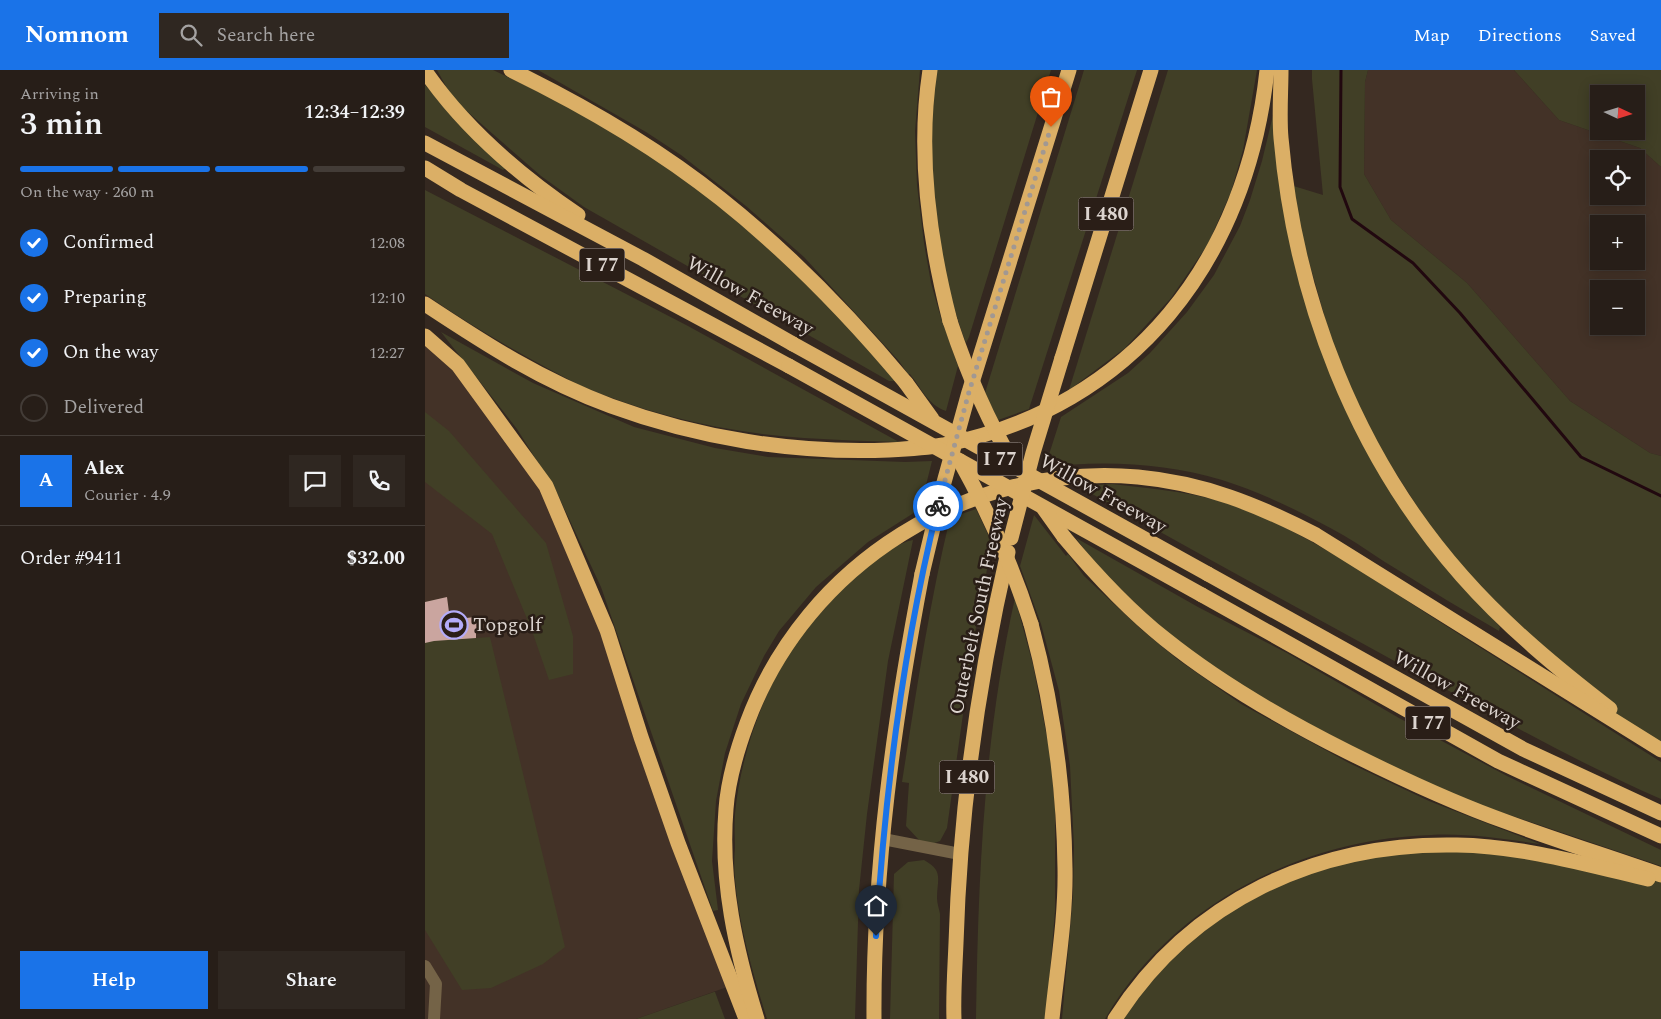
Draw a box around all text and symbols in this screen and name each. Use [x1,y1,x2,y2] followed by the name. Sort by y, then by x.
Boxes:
[159,13,509,58] search box
[25,17,129,53] text: Nomnom
[177,21,205,49] icon: search
[217,21,315,50] text: Search here
[1414,22,1450,49] text: Map
[1478,22,1562,49] text: Directions
[1590,22,1636,49] text: Saved
[1030,76,1072,127] pin
[20,82,99,106] text: Arriving in
[1037,83,1065,111] icon: bag
[1590,85,1645,140] north arrow
[1590,85,1645,335] map controls
[304,98,405,127] text: 12:34–12:39
[20,100,103,149] text: 3 min
[1590,150,1645,205] button: locate
[20,180,154,204] text: On the way · 260 m
[1079,198,1133,230] road number: I 480
[1590,215,1645,270] button: +
[63,228,154,257] text: Confirmed
[20,229,48,257] icon: check
[369,231,405,255] text: 12:08
[579,248,625,282] road number: I 77
[681,249,820,344] street label: Willow Freeway
[1590,280,1645,335] button: −
[63,283,147,312] text: Preparing
[20,284,48,312] icon: check
[369,286,405,310] text: 12:10
[63,338,159,367] text: On the way
[20,339,48,367] icon: check
[369,341,405,365] text: 12:27
[63,393,144,422] text: Delivered
[977,442,1023,476] road number: I 77
[1034,447,1173,542] street label: Willow Freeway
[84,454,125,483] text: Alex
[289,455,341,507] button: chat
[353,455,405,507] button: phone
[39,466,53,495] text: A
[913,481,963,531] courier
[84,483,171,507] text: Courier · 4.9
[924,492,952,520] icon: bike
[941,493,1017,717] street label: Outerbelt South Freeway
[20,544,123,573] text: Order #9411
[347,544,405,573] text: $32.00
[439,610,469,640] sports icon: Topgolf
[473,610,544,640] place label: Topgolf
[1388,643,1527,738] street label: Willow Freeway
[1405,706,1451,740] road number: I 77
[939,760,995,794] road number: I 480
[855,885,897,936] pin
[862,892,890,920] icon: home
[20,951,208,1009] button: Help
[218,951,405,1009] button: Share

